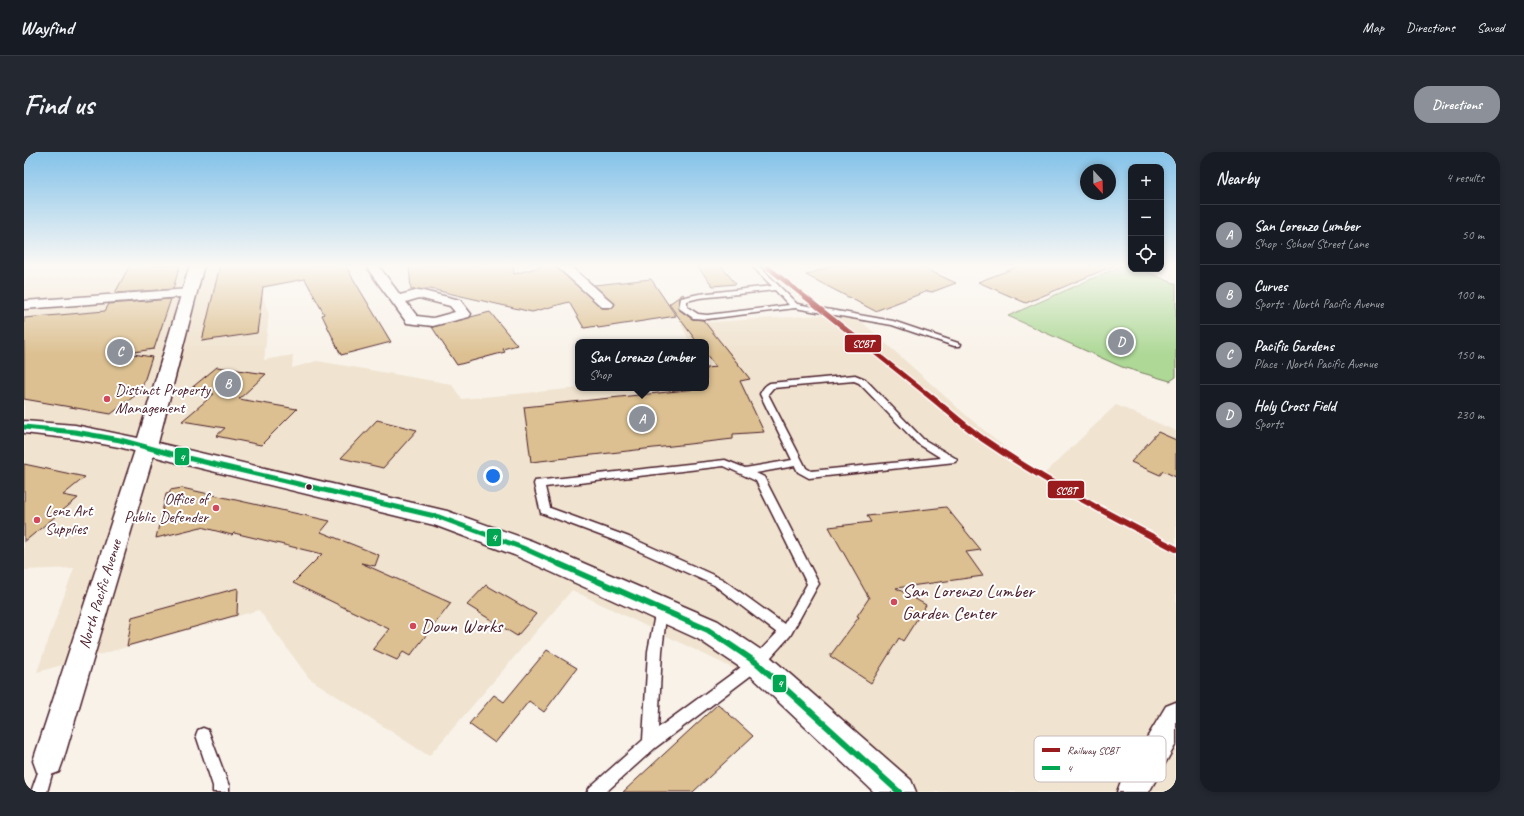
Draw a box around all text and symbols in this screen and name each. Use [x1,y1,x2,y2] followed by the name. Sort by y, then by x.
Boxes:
[20,16,73,40] text: Wayfind
[1363,19,1384,36] text: Map
[1406,19,1455,36] text: Directions
[1477,19,1504,36] text: Saved
[1414,86,1500,123] button: Directions
[24,87,94,122] text: Find us
[1080,164,1116,200] north arrow
[1128,164,1164,272] map controls
[1128,164,1164,200] button: +
[1216,168,1259,189] text: Nearby
[1446,170,1484,186] text: 4 results
[1128,200,1164,236] button: −
[1254,217,1360,236] text: San Lorenzo Lumber
[1226,227,1232,243] text: A
[1462,227,1484,243] text: 50 m
[1128,236,1164,272] button: locate
[1254,236,1368,252] text: Shop · School Street Lane
[1254,277,1287,296] text: Curves
[1226,287,1232,303] text: B
[1456,287,1484,303] text: 100 m
[1254,296,1384,312] text: Sports · North Pacific Avenue
[1108,327,1134,357] pin: D
[844,334,882,353] line badge: SCBT
[852,336,877,350] text: SCBT
[107,337,133,367] pin: C
[1254,337,1334,356] text: Pacific Gardens
[575,339,709,391] popup
[1226,347,1232,363] text: C
[1456,347,1484,363] text: 150 m
[589,348,695,367] text: San Lorenzo Lumber
[1254,356,1377,372] text: Place · North Pacific Avenue
[589,367,611,383] text: Shop
[215,369,241,399] pin: B
[115,380,211,418] place label: Distinct Property Management
[102,394,112,404] marker: Distinct Property Management
[1254,397,1336,416] text: Holy Cross Field
[629,404,655,434] pin: A
[1225,407,1233,423] text: D
[1456,407,1484,423] text: 230 m
[1254,416,1283,432] text: Sports
[174,447,190,466] line badge: 4
[180,450,187,464] text: 4
[483,466,503,486] your location
[1047,480,1085,499] line badge: SCBT
[304,482,314,492] unlabelled marker
[1055,483,1080,497] text: SCBT
[124,489,211,527] place label: Office of Public Defender
[45,501,94,539] place label: Lenz Art Supplies
[211,503,221,513] marker: Office of Public Defender
[32,515,42,525] marker: Lenz Art Supplies
[486,528,502,547] line badge: 4
[492,530,499,544] text: 4
[74,535,127,651] street label: North Pacific Avenue
[902,579,1036,625] place label: San Lorenzo Lumber Garden Center
[889,597,899,607] marker: San Lorenzo Lumber Garden Center
[421,614,504,638] place label: Down Works
[408,621,418,631] marker: Down Works
[772,674,787,693] line badge: 4
[778,676,785,690] text: 4
[1034,736,1166,782] legend
[1067,743,1122,757] text: Railway SCBT
[1067,761,1073,775] text: 4

